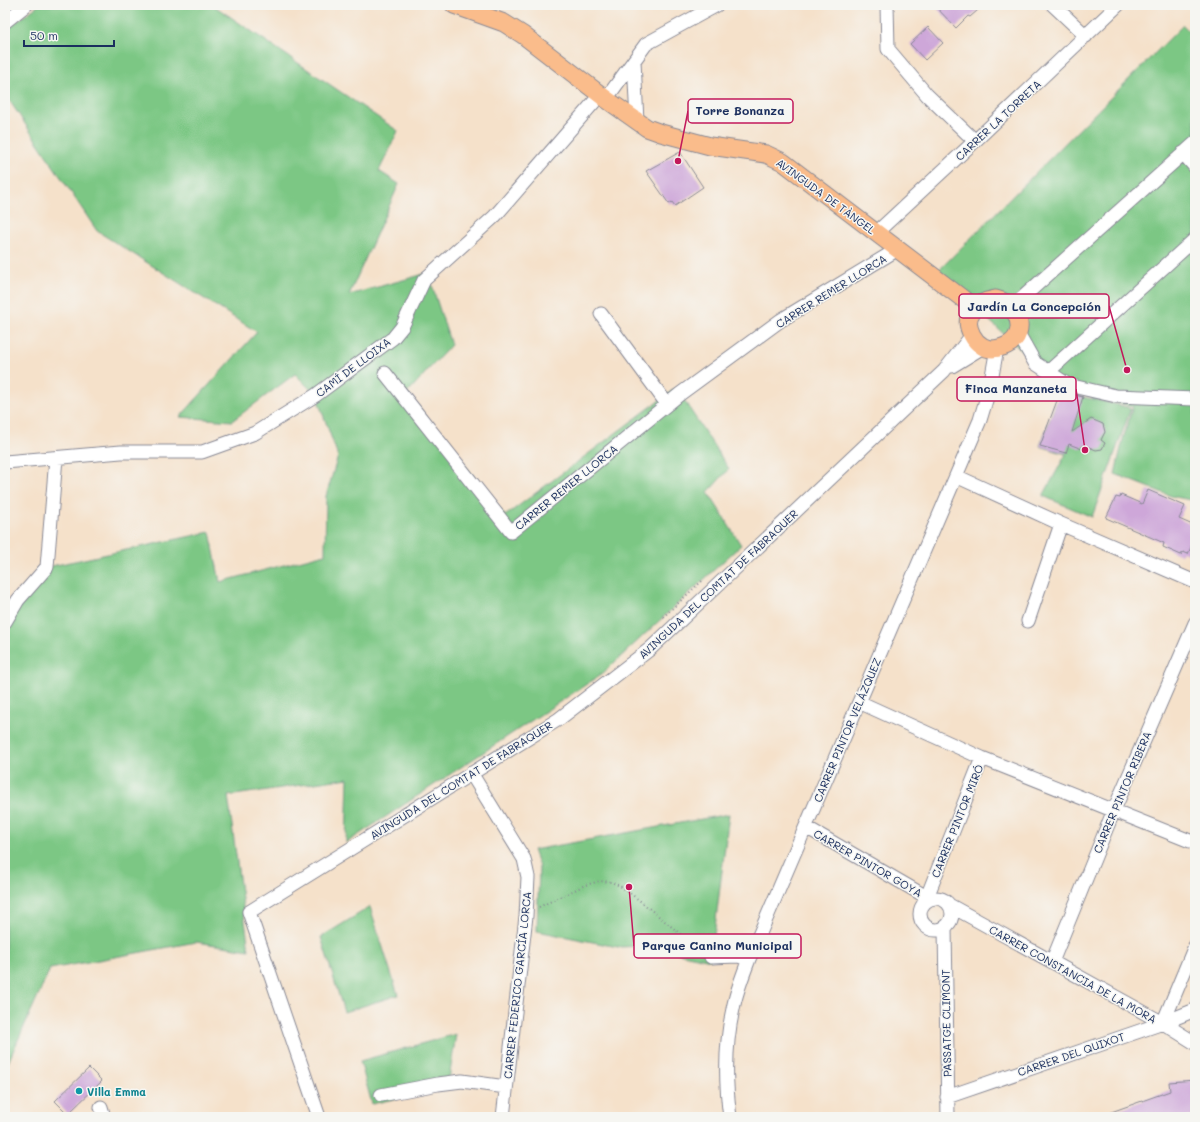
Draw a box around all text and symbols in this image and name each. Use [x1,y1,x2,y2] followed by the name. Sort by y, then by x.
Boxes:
[24,22,114,48] scale bar
[30,27,58,43] text: 50 m
[952,76,1044,164] street label: CARRER LA TORRETA
[688,99,793,123] callout: Torre Bonanza
[695,102,785,118] text: Torre Bonanza
[773,155,879,237] street label: AVINGUDA DE TÀNGEL
[773,251,889,331] street label: CARRER REMER LLORCA
[959,294,1109,318] callout: Jardín La Concepción
[967,298,1101,314] text: Jardín La Concepción
[313,334,393,400] street label: CAMÍ DE LLOIXA
[957,377,1076,401] callout: Finca Manzaneta
[965,380,1067,396] text: Finca Manzaneta
[511,441,621,533] street label: CARRER REMER LLORCA
[635,506,801,662] street label: AVINGUDA DEL COMTAT DE FABRAQUER
[810,655,884,804] street label: CARRER PINTOR VELÁZQUEZ
[367,717,555,843] street label: AVINGUDA DEL COMTAT DE FABRAQUER
[1089,729,1155,855] street label: CARRER PINTOR RIBERA
[927,762,987,880] street label: CARRER PINTOR MIRÓ
[811,826,925,900] street label: CARRER PINTOR GOYA
[500,891,534,1079] street label: CARRER FEDERICO GARCÍA LORCA
[987,922,1159,1026] street label: CARRER CONSTANCIA DE LA MORA
[634,934,801,958] callout: Parque Canino Municipal
[642,937,792,953] text: Parque Canino Municipal
[938,969,954,1077] street label: PASSATGE CLIMONT
[1015,1029,1127,1079] street label: CARRER DEL QUIXOT
[87,1084,146,1099] place label: Villa Emma
[74,1086,84,1096] marker: Villa Emma

